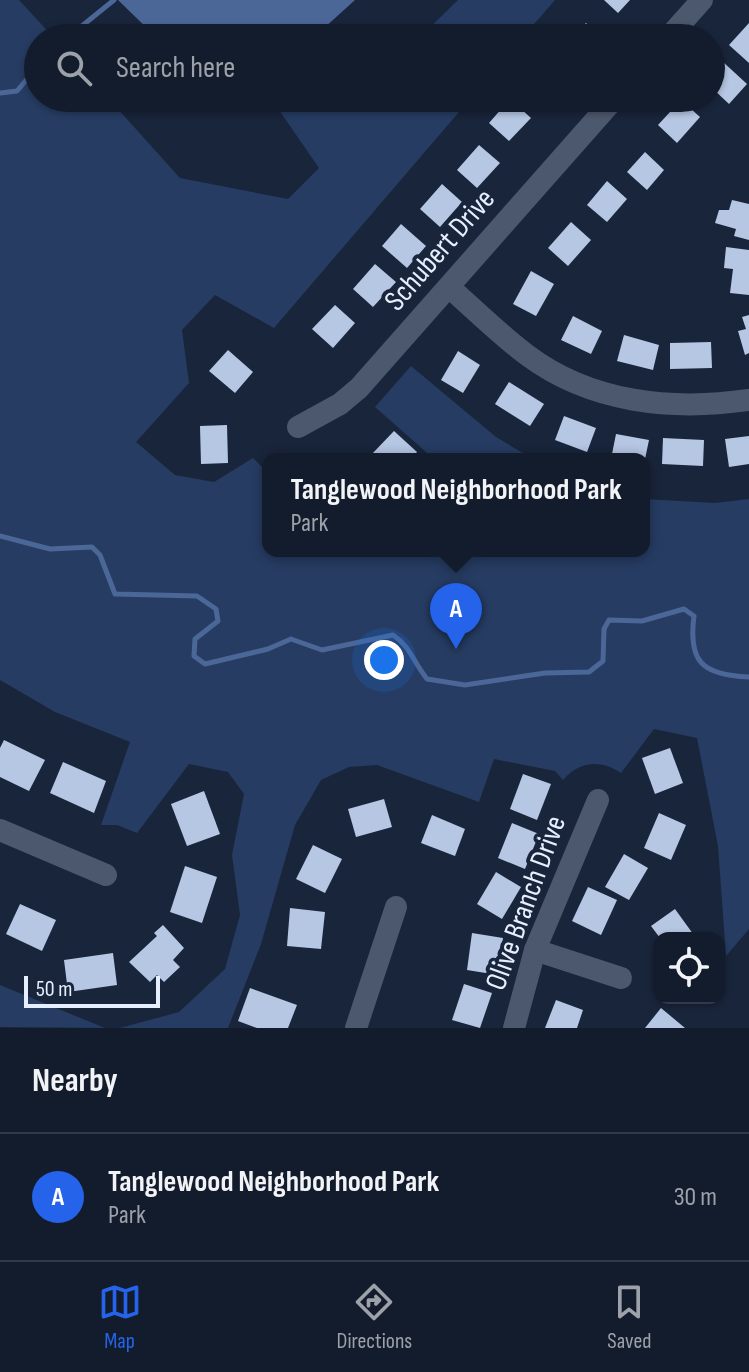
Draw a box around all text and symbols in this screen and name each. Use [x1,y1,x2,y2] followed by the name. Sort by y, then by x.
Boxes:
[24,24,725,112] search box
[52,46,96,90] icon: search
[116,50,235,86] text: Search here
[377,182,503,318] street label: Schubert Drive
[262,453,650,557] popup
[290,472,622,508] text: Tanglewood Neighborhood Park
[290,508,328,539] text: Park
[430,583,482,649] pin: A
[364,640,404,680] your location
[478,811,574,995] street label: Olive Branch Drive
[653,932,725,1004] map controls
[653,932,725,1004] button: locate
[24,972,160,1008] scale bar
[36,976,72,1003] text: 50 m
[32,1060,118,1101] text: Nearby
[108,1164,439,1200] text: Tanglewood Neighborhood Park
[52,1182,64,1213] text: A
[674,1182,717,1213] text: 30 m
[108,1200,146,1231] text: Park
[98,1280,142,1355] tab: Map
[337,1280,412,1355] tab: Directions
[607,1280,651,1355] tab: Saved

